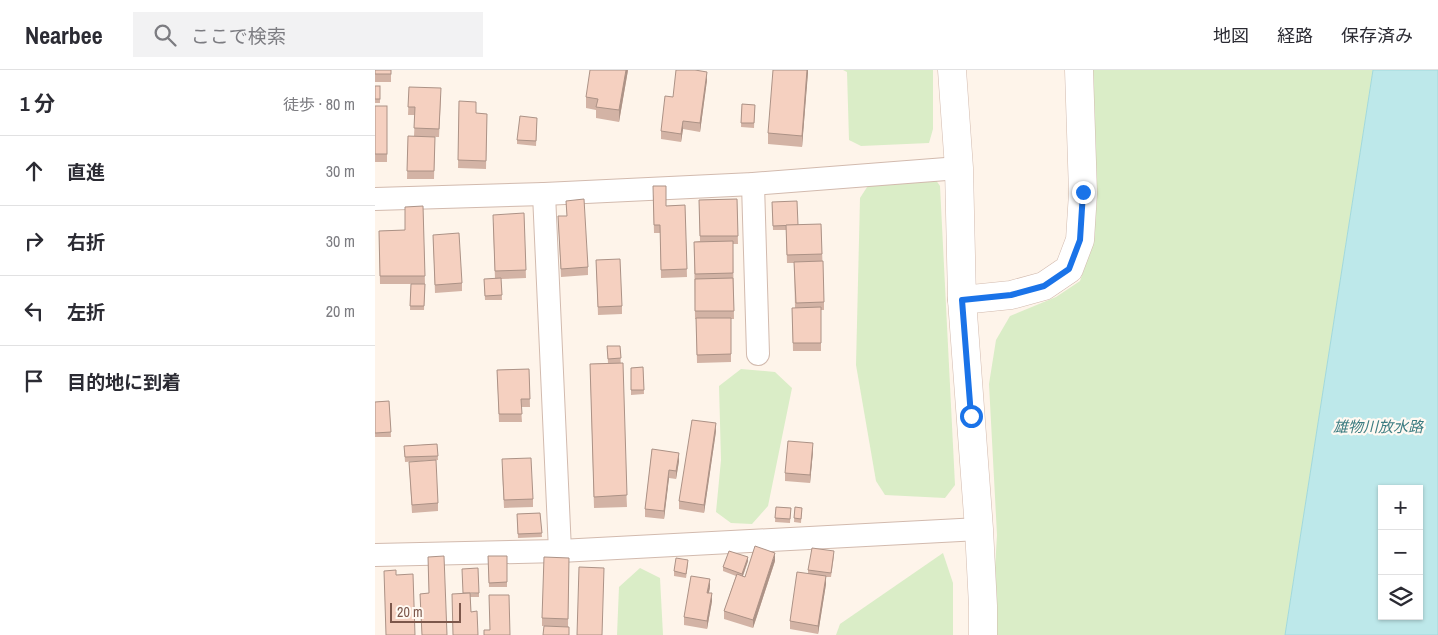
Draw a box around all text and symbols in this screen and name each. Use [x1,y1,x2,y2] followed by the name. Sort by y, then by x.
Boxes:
[133,12,483,57] search box
[25,19,103,51] text: Nearbee
[151,21,179,49] icon: search
[191,23,286,49] text: ここで検索
[1213,23,1249,48] text: 地図
[1277,23,1313,48] text: 経路
[1341,23,1413,48] text: 保存済み
[20,89,55,118] text: 1 分
[283,93,355,115] text: 徒歩 · 80 m
[20,157,48,185] icon: ahead
[67,159,105,185] text: 直進
[326,160,355,182] text: 30 m
[1072,181,1095,204] route end
[20,227,48,255] icon: right
[67,229,105,255] text: 右折
[326,230,355,252] text: 30 m
[20,297,48,325] icon: left
[67,299,105,325] text: 左折
[326,300,355,322] text: 20 m
[20,367,48,395] icon: arrive
[67,369,181,395] text: 目的地に到着
[960,405,983,428] route start
[1333,416,1425,437] water label: 雄物川放水路
[1378,485,1423,620] map controls
[1378,485,1423,530] button: +
[1378,530,1423,575] button: −
[1378,575,1423,620] button: layers
[390,600,461,623] scale bar
[397,603,423,621] text: 20 m

